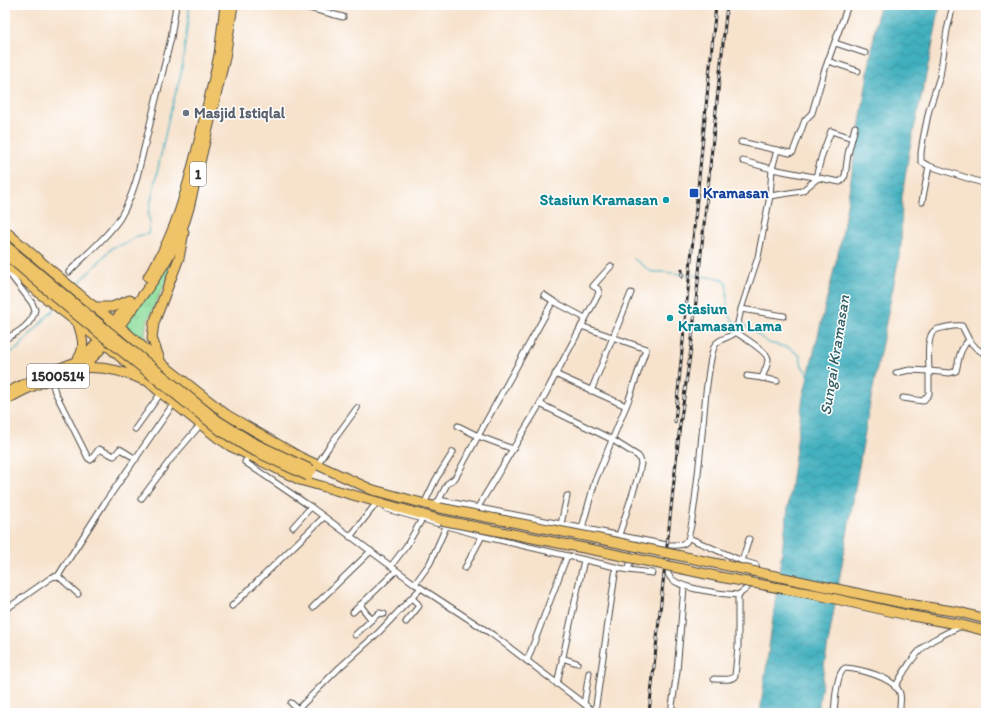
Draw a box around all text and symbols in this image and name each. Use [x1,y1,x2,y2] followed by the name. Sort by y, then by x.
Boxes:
[194,104,286,123] place label: Masjid Istiqlal
[181,108,191,118] marker: Masjid Istiqlal
[190,162,206,186] road number: 1
[703,184,769,202] place label: Kramasan
[688,187,700,199] marker: Kramasan
[540,191,659,209] place label: Stasiun Kramasan
[661,195,671,205] marker: Stasiun Kramasan
[816,293,854,416] water label: Sungai Kramasan
[678,300,782,335] place label: Stasiun Kramasan Lama
[665,313,675,323] marker: Stasiun Kramasan Lama
[27,364,89,388] road number: 1500514

